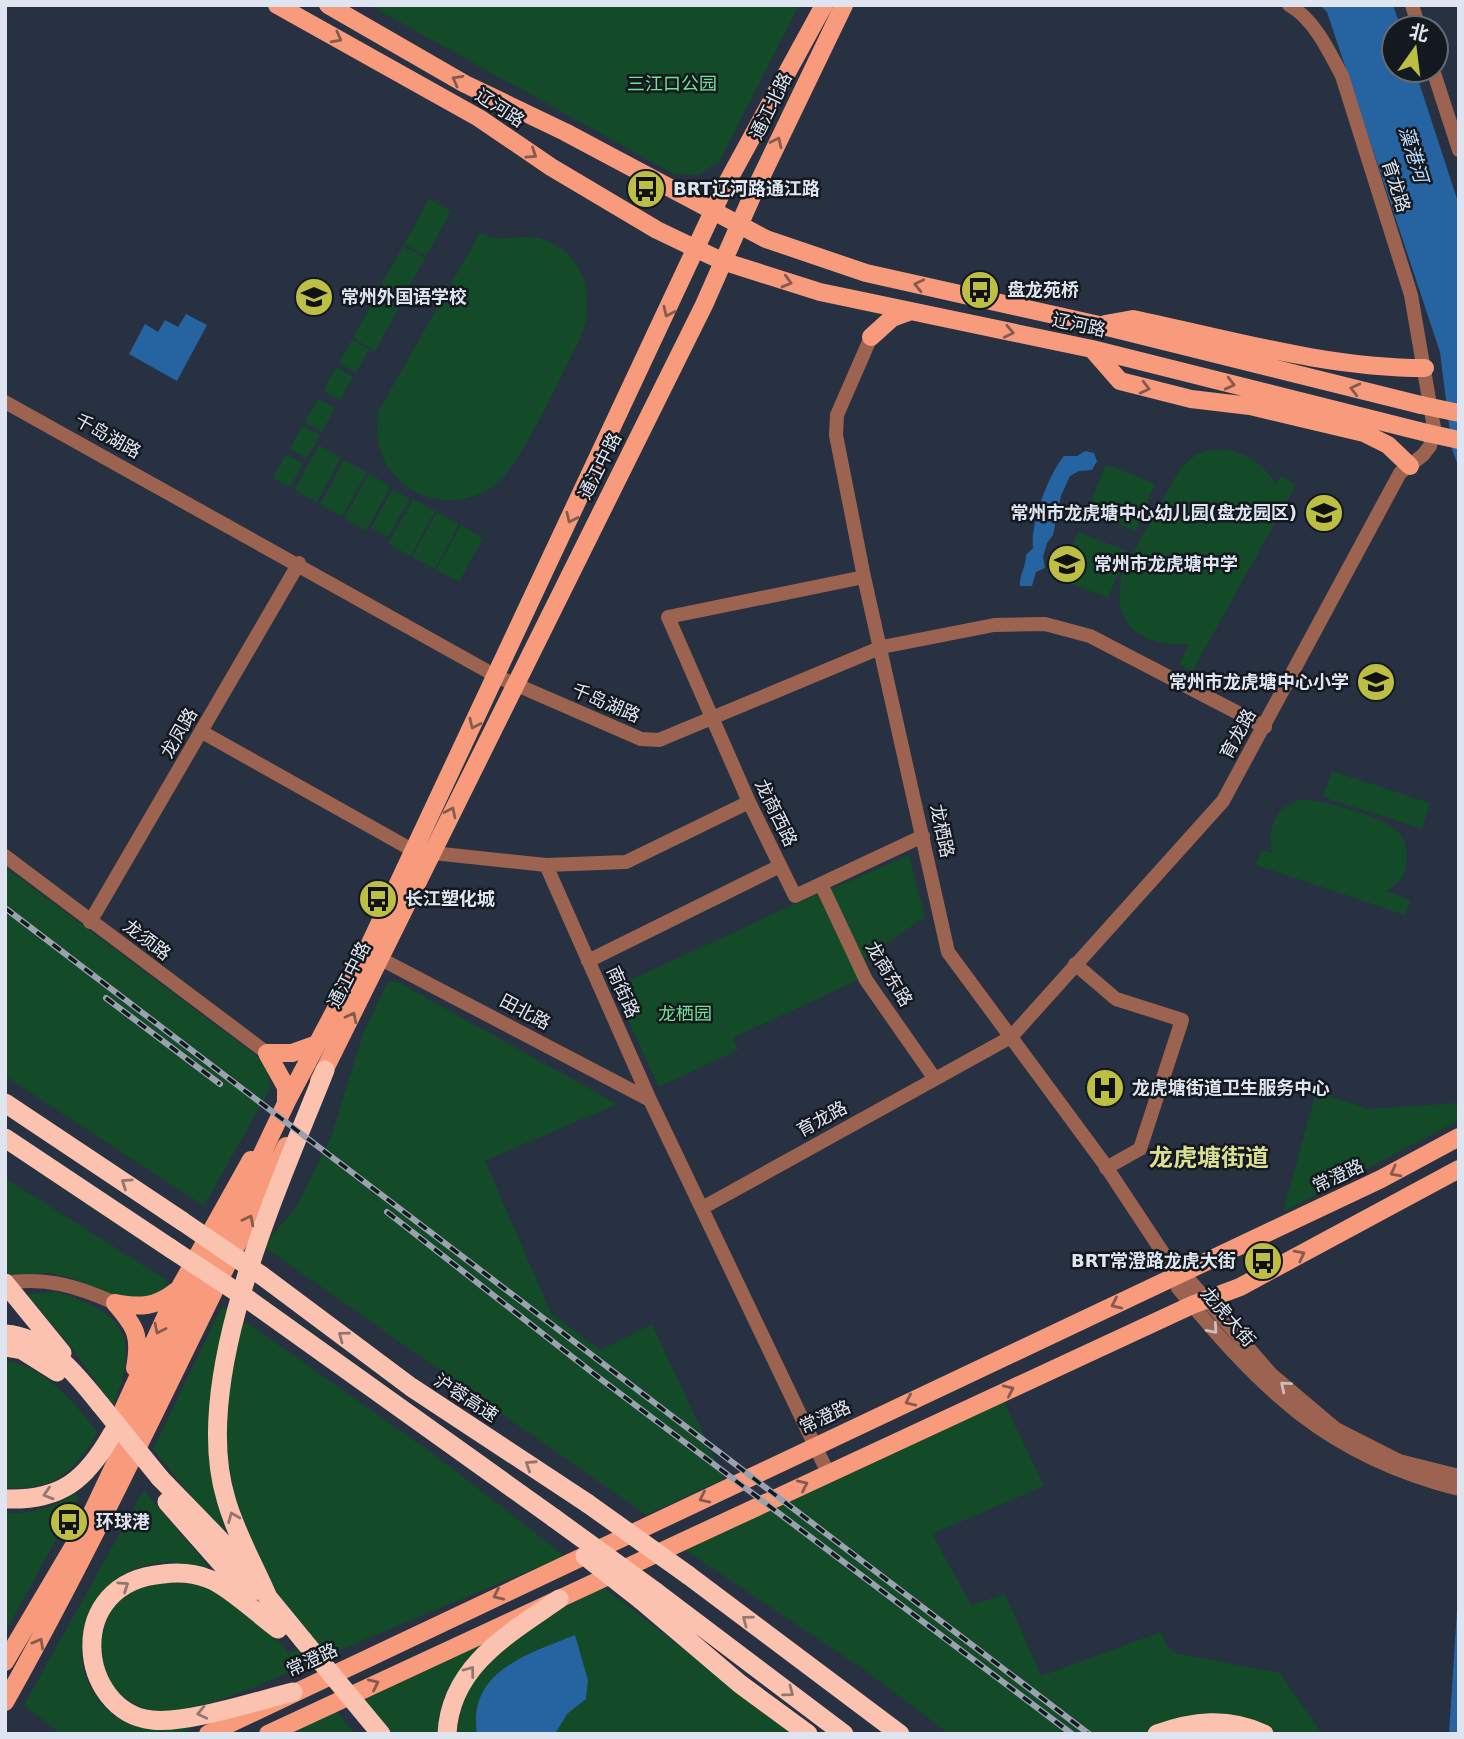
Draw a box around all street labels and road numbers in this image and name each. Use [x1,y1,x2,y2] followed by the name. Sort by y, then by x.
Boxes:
[745,69,796,143] street label: 通江北路
[472,84,529,131] street label: 辽河路
[1378,157,1415,215] street label: 育龙路
[1051,309,1108,340] street label: 辽河路
[72,409,145,462] street label: 千岛湖路
[574,429,625,503] street label: 通江中路
[569,679,643,726] street label: 千岛湖路
[156,704,201,761] street label: 龙凤路
[1215,705,1260,762] street label: 育龙路
[751,776,802,850] street label: 龙商西路
[927,802,958,859] street label: 龙栖路
[119,915,175,964] street label: 龙须路
[862,937,917,1010] street label: 龙商东路
[323,938,374,1012] street label: 通江中路
[603,963,644,1021] street label: 南街路
[496,990,554,1034] street label: 田北路
[793,1096,850,1141] street label: 育龙路
[1309,1155,1367,1196] street label: 常澄路
[1197,1283,1260,1351] street label: 龙虎大街
[430,1369,502,1426] street label: 沪蓉高速
[796,1396,854,1437] street label: 常澄路
[283,1639,341,1680] street label: 常澄路

